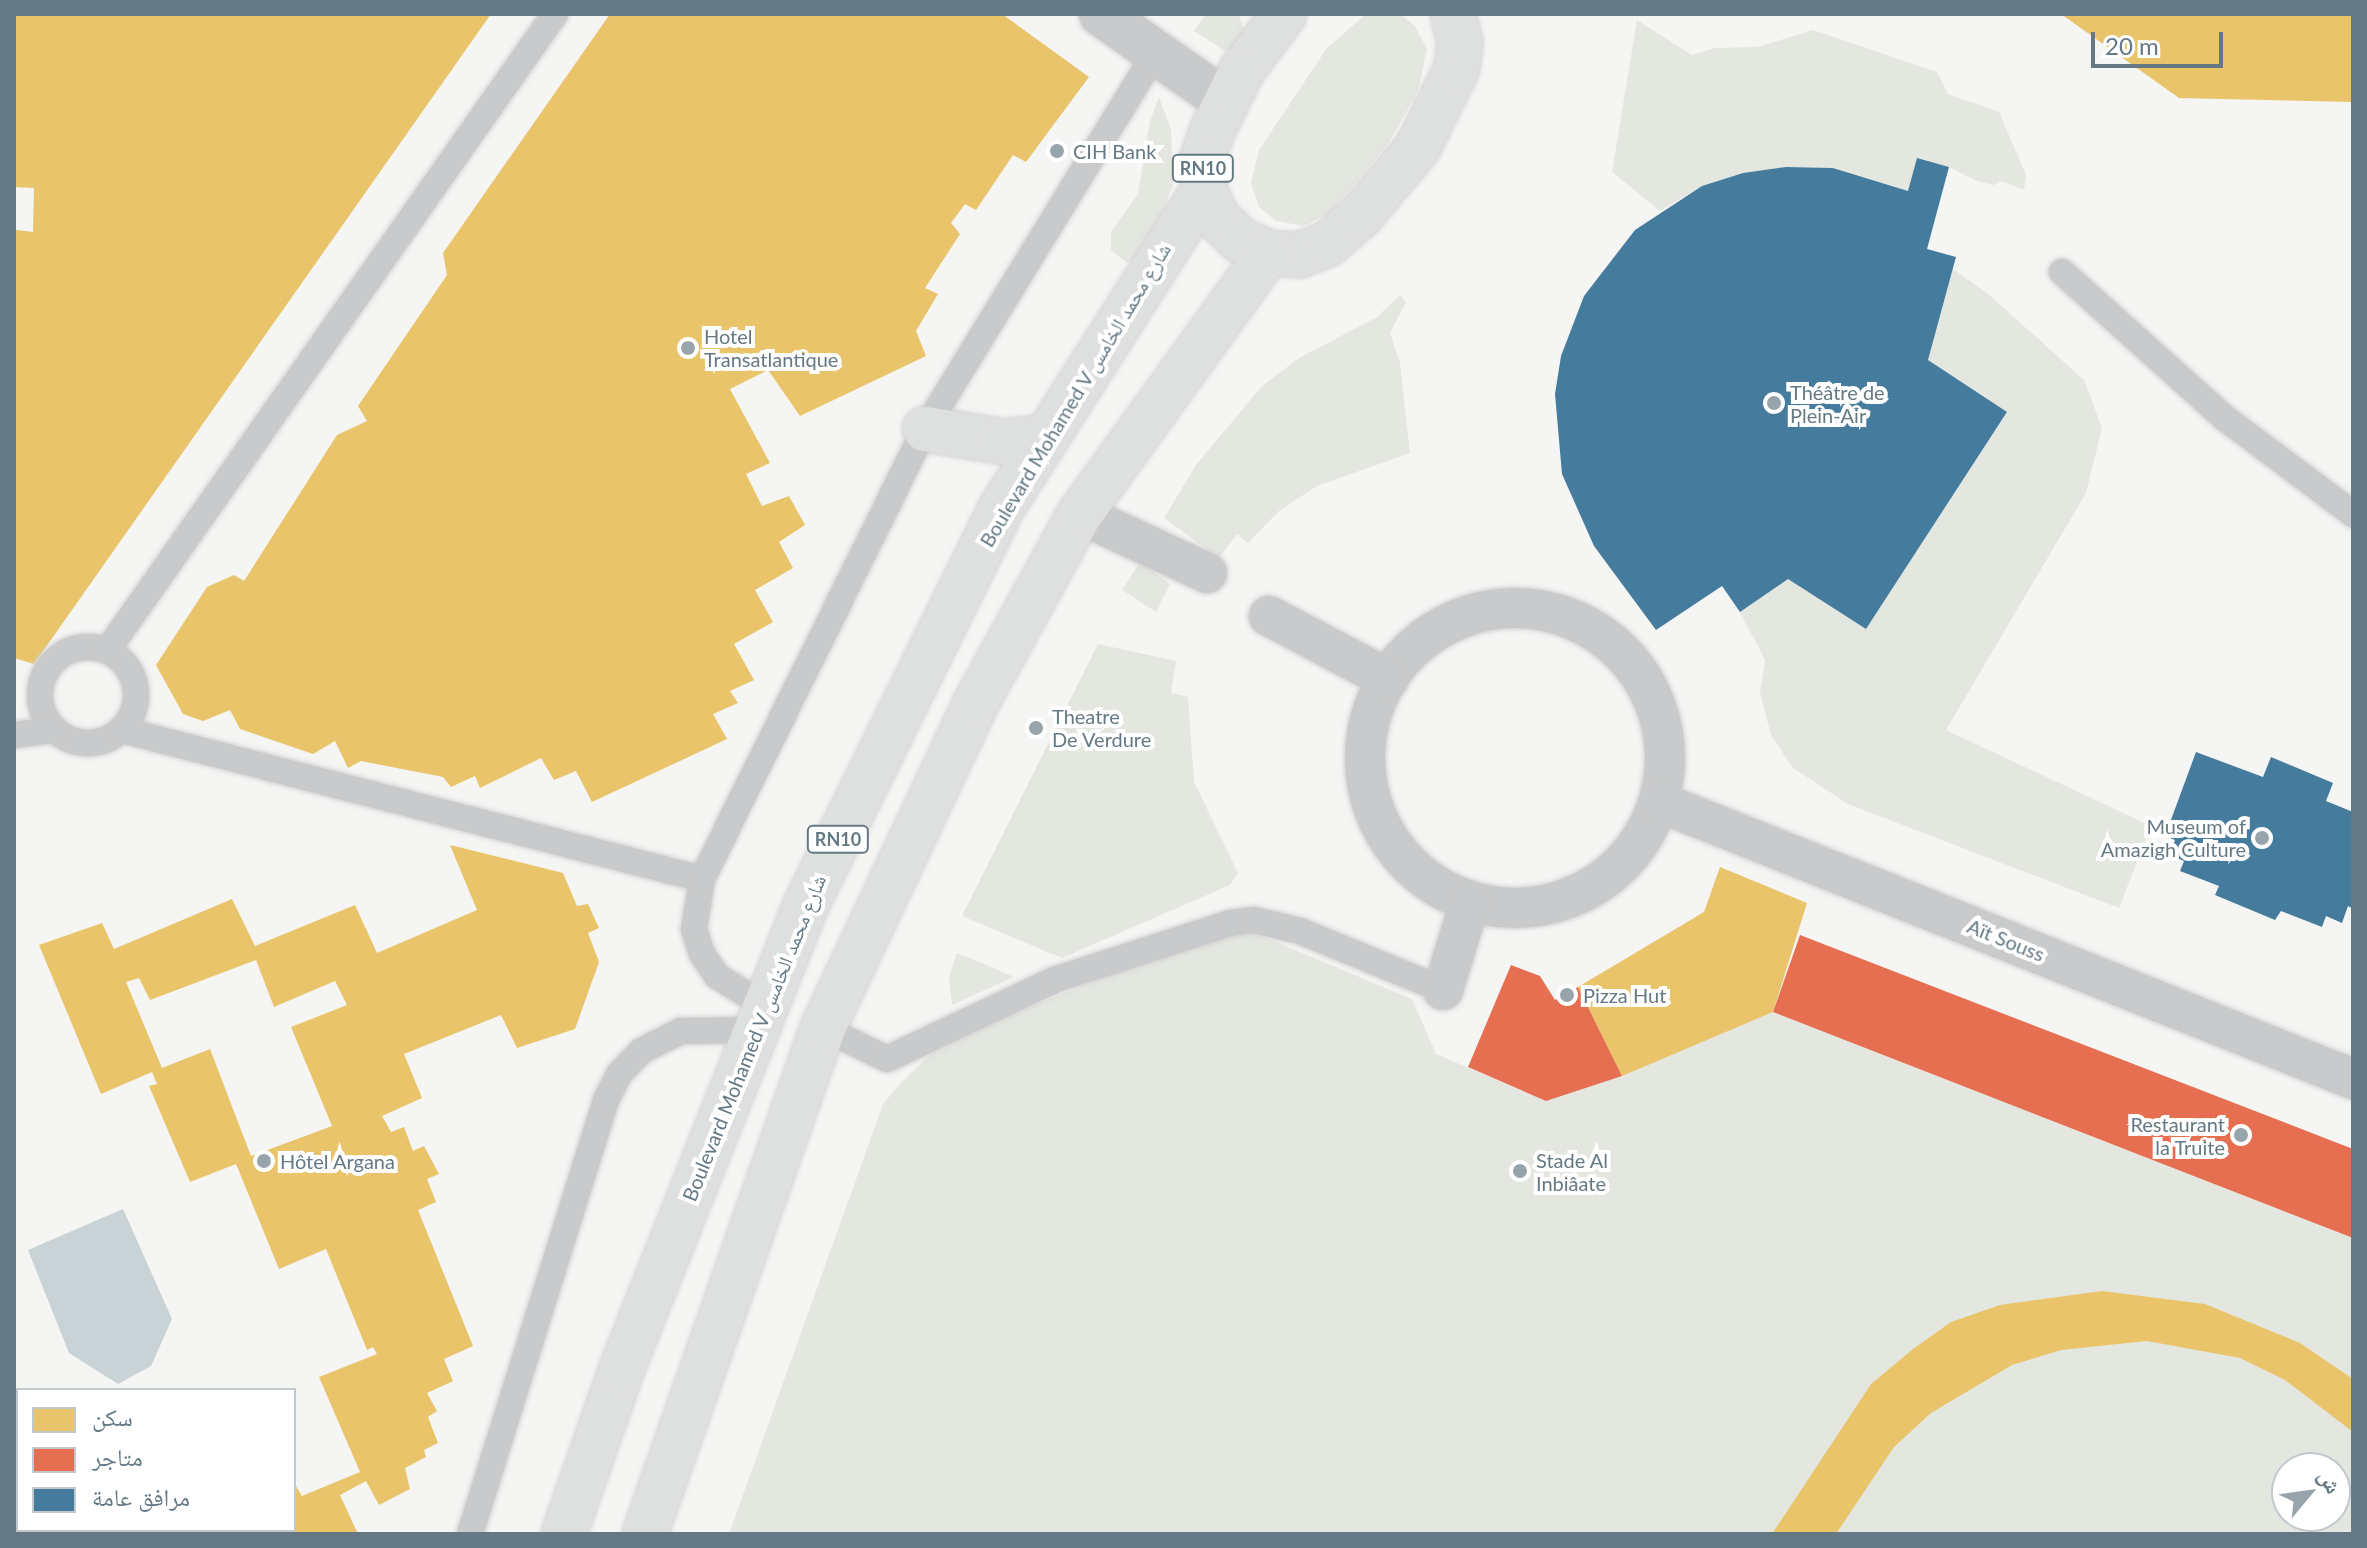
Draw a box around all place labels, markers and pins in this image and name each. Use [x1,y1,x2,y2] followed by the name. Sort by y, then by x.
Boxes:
[1073,139,1156,163] place label: CIH Bank
[1048,142,1066,160] marker: CIH Bank
[704,324,838,371] place label: Hotel Transatlantique
[679,339,697,357] marker: Hotel Transatlantique
[1790,380,1885,427] place label: Théâtre de Plein-Air
[1765,394,1783,412] marker: Théâtre de Plein-Air
[1052,704,1152,751] place label: Theatre De Verdure
[1027,719,1045,737] marker: Theatre De Verdure
[2101,814,2246,861] place label: Museum of Amazigh Culture
[2253,829,2271,847] marker: Museum of Amazigh Culture
[1583,983,1666,1007] place label: Pizza Hut
[1558,986,1576,1004] marker: Pizza Hut
[2130,1112,2225,1159] place label: Restaurant la Truite
[2232,1126,2250,1144] marker: Restaurant la Truite
[1536,1148,1609,1195] place label: Stade Al Inbiâate
[280,1149,396,1173] place label: Hôtel Argana
[255,1152,273,1170] marker: Hôtel Argana
[1511,1162,1529,1180] marker: Stade Al Inbiâate

